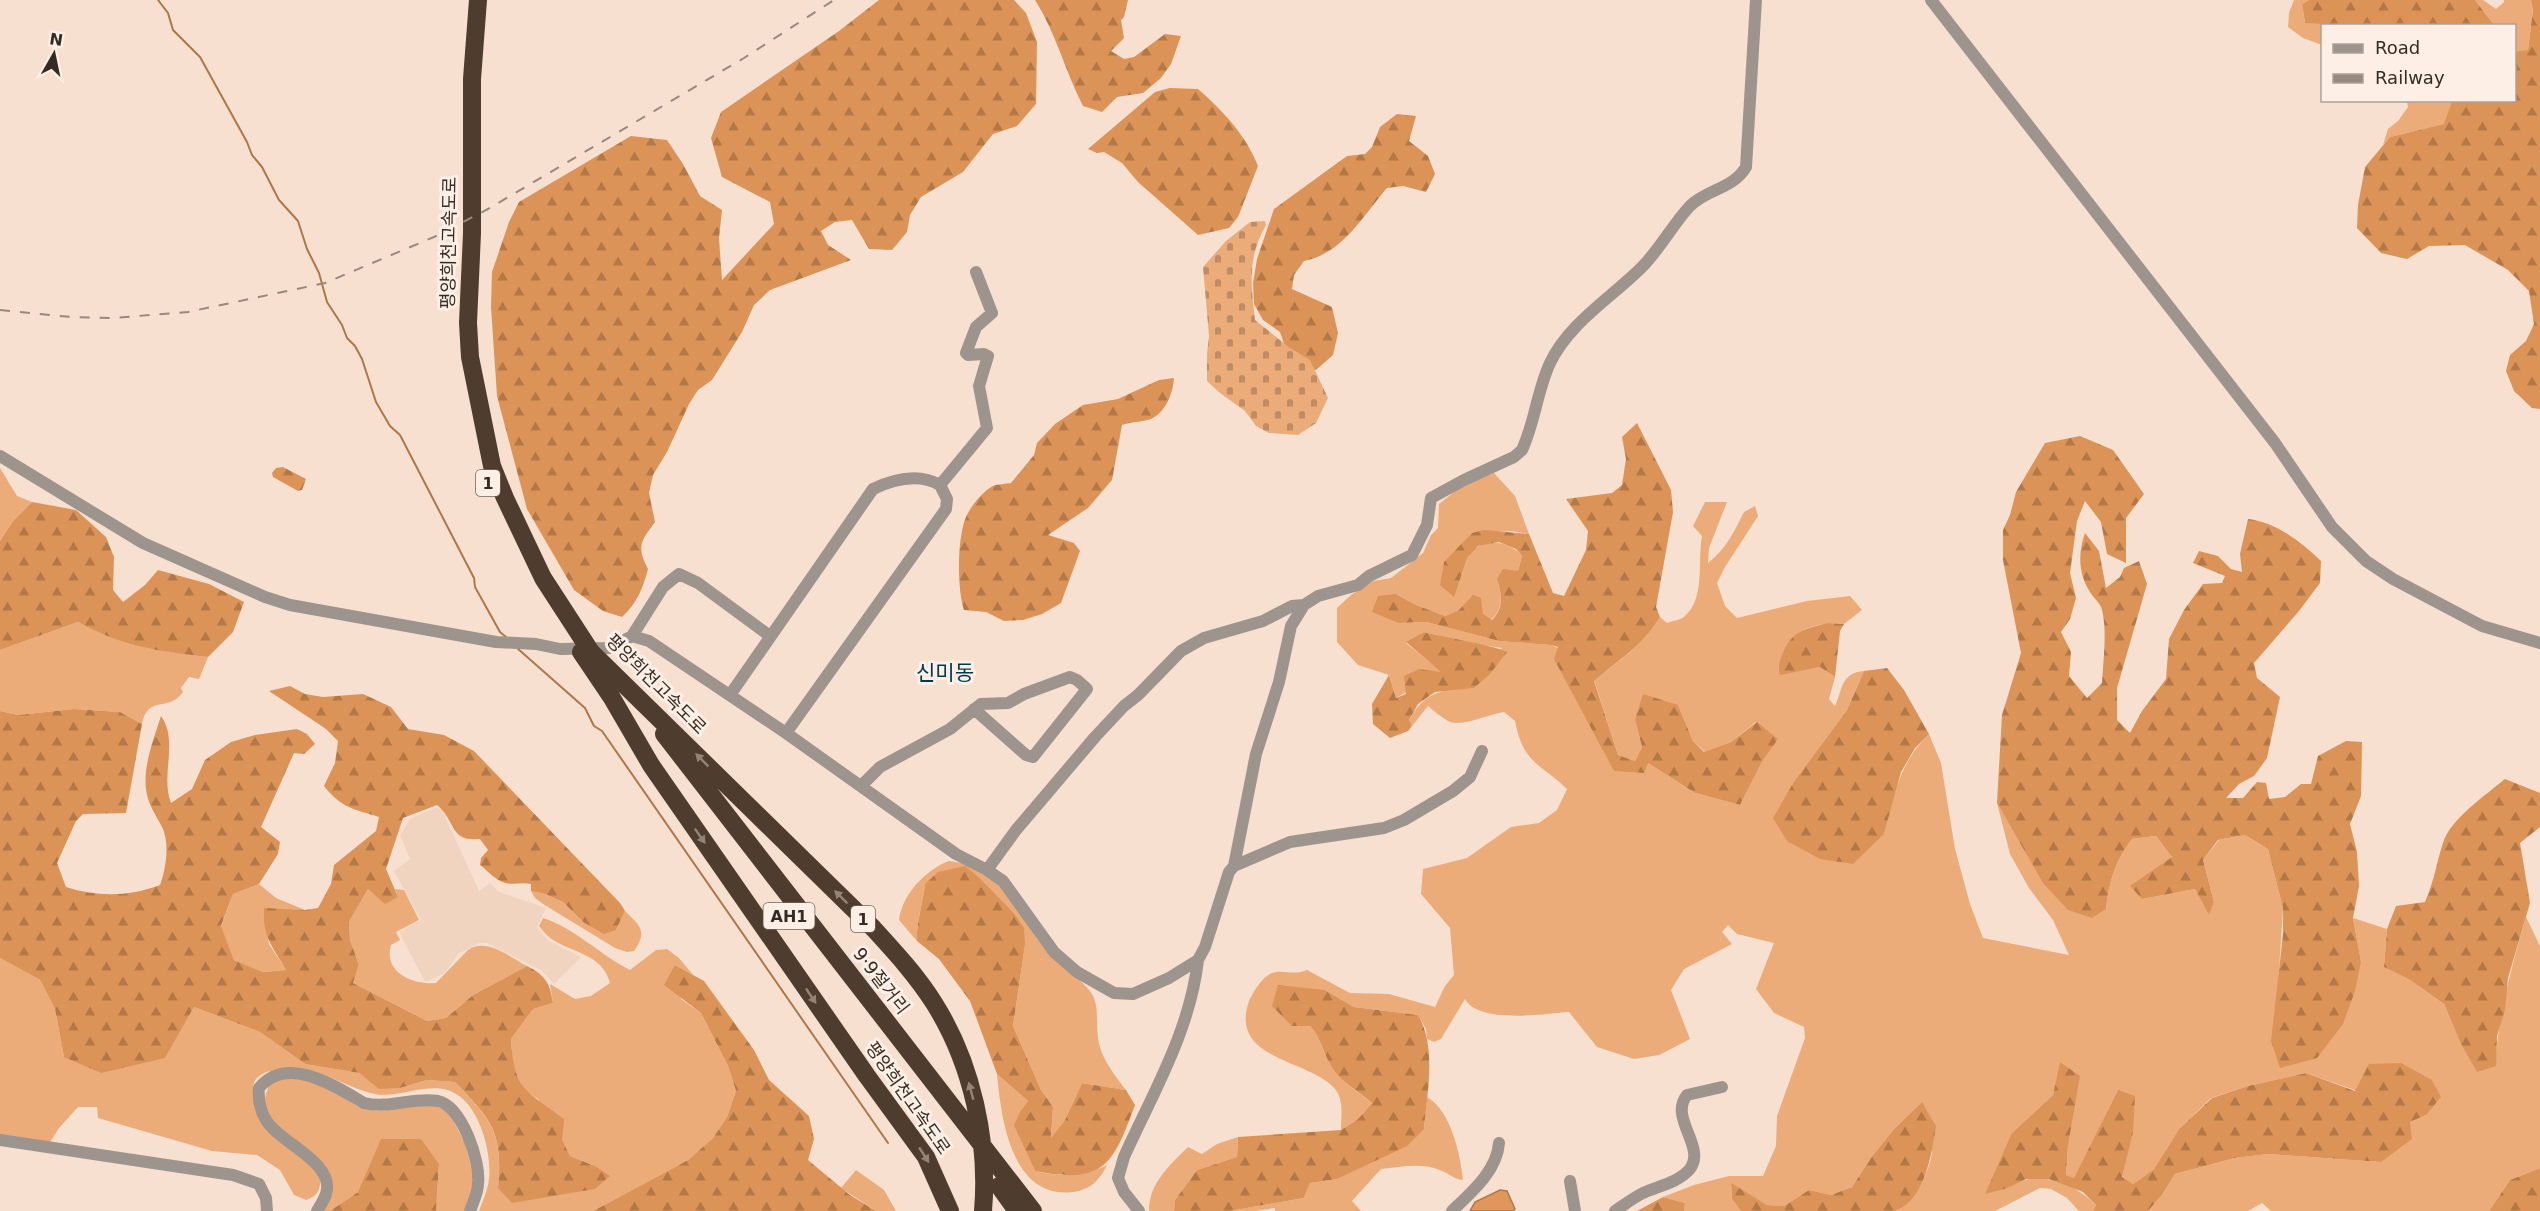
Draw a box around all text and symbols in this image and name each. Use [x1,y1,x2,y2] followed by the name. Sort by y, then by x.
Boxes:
[24,24,84,84] north arrow
[2321,24,2516,102] legend
[48,29,64,50] text: N
[2375,37,2420,58] text: Road
[2375,67,2445,88] text: Railway
[437,177,460,309] street label: 평양희천고속도로
[476,470,500,496] road number: 1
[602,629,711,738] street label: 평양희천고속도로
[916,661,974,685] district label: 신미동
[696,753,710,767] one-way arrow
[694,827,706,843] one-way arrow
[834,890,849,904] one-way arrow
[764,903,814,929] road number: AH1
[851,906,875,932] road number: 1
[849,943,914,1018] street label: 9·9절거리
[805,987,817,1003] one-way arrow
[862,1037,955,1158] street label: 평양희천고속도로
[966,1082,975,1100] one-way arrow
[918,1147,929,1163] one-way arrow

